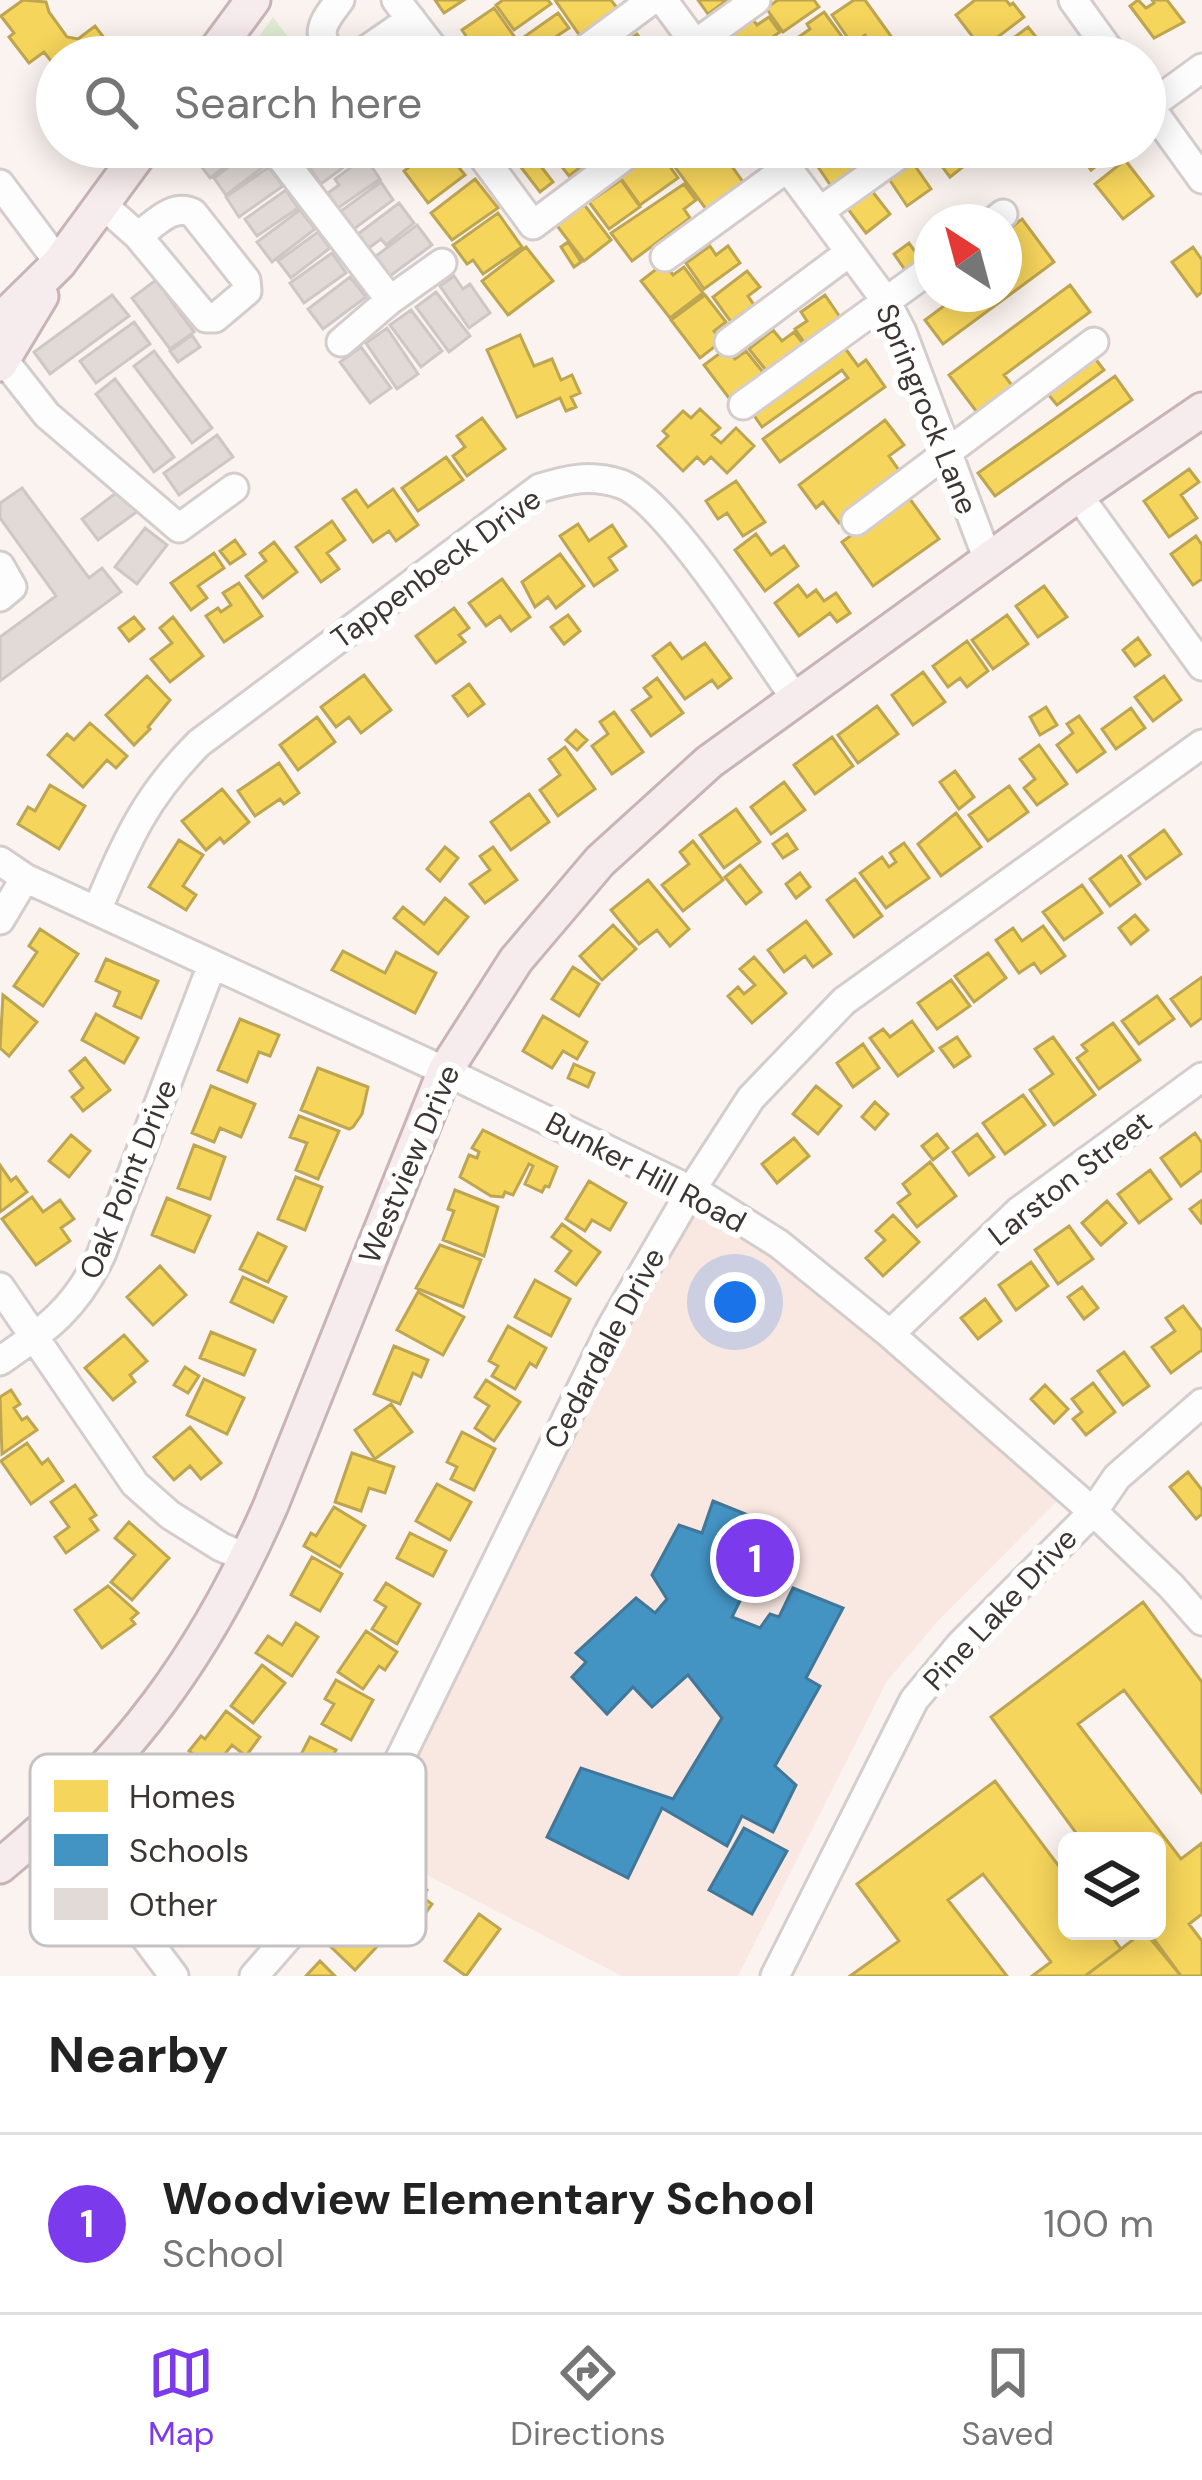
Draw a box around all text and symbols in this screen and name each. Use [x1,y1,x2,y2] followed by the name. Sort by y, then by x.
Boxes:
[36,36,1166,168] search box
[78,69,144,135] icon: search
[174,73,422,132] text: Search here
[914,204,1022,312] north arrow
[867,298,987,520] street label: Springrock Lane
[323,479,549,657] street label: Tappenbeck Drive
[350,1059,468,1269] street label: Westview Drive
[70,1073,186,1285] street label: Oak Point Drive
[980,1102,1160,1254] street label: Larston Street
[539,1103,753,1241] street label: Bunker Hill Road
[535,1241,673,1455] street label: Cedardale Drive
[705,1272,765,1332] your location
[716,1513,794,1603] pin: 1
[914,1519,1086,1699] street label: Pine Lake Drive
[30,1754,426,1946] legend
[129,1775,236,1818] text: Homes
[129,1829,249,1872] text: Schools
[1058,1832,1166,1940] map controls
[1058,1832,1166,1940] button: layers
[129,1883,217,1926] text: Other
[48,2021,229,2088] text: Nearby
[162,2169,815,2228] text: Woodview Elementary School
[80,2198,94,2249] text: 1
[1043,2198,1154,2249] text: 100 m
[162,2228,284,2279] text: School
[148,2340,214,2455] tab: Map
[510,2340,666,2455] tab: Directions
[962,2340,1054,2455] tab: Saved

